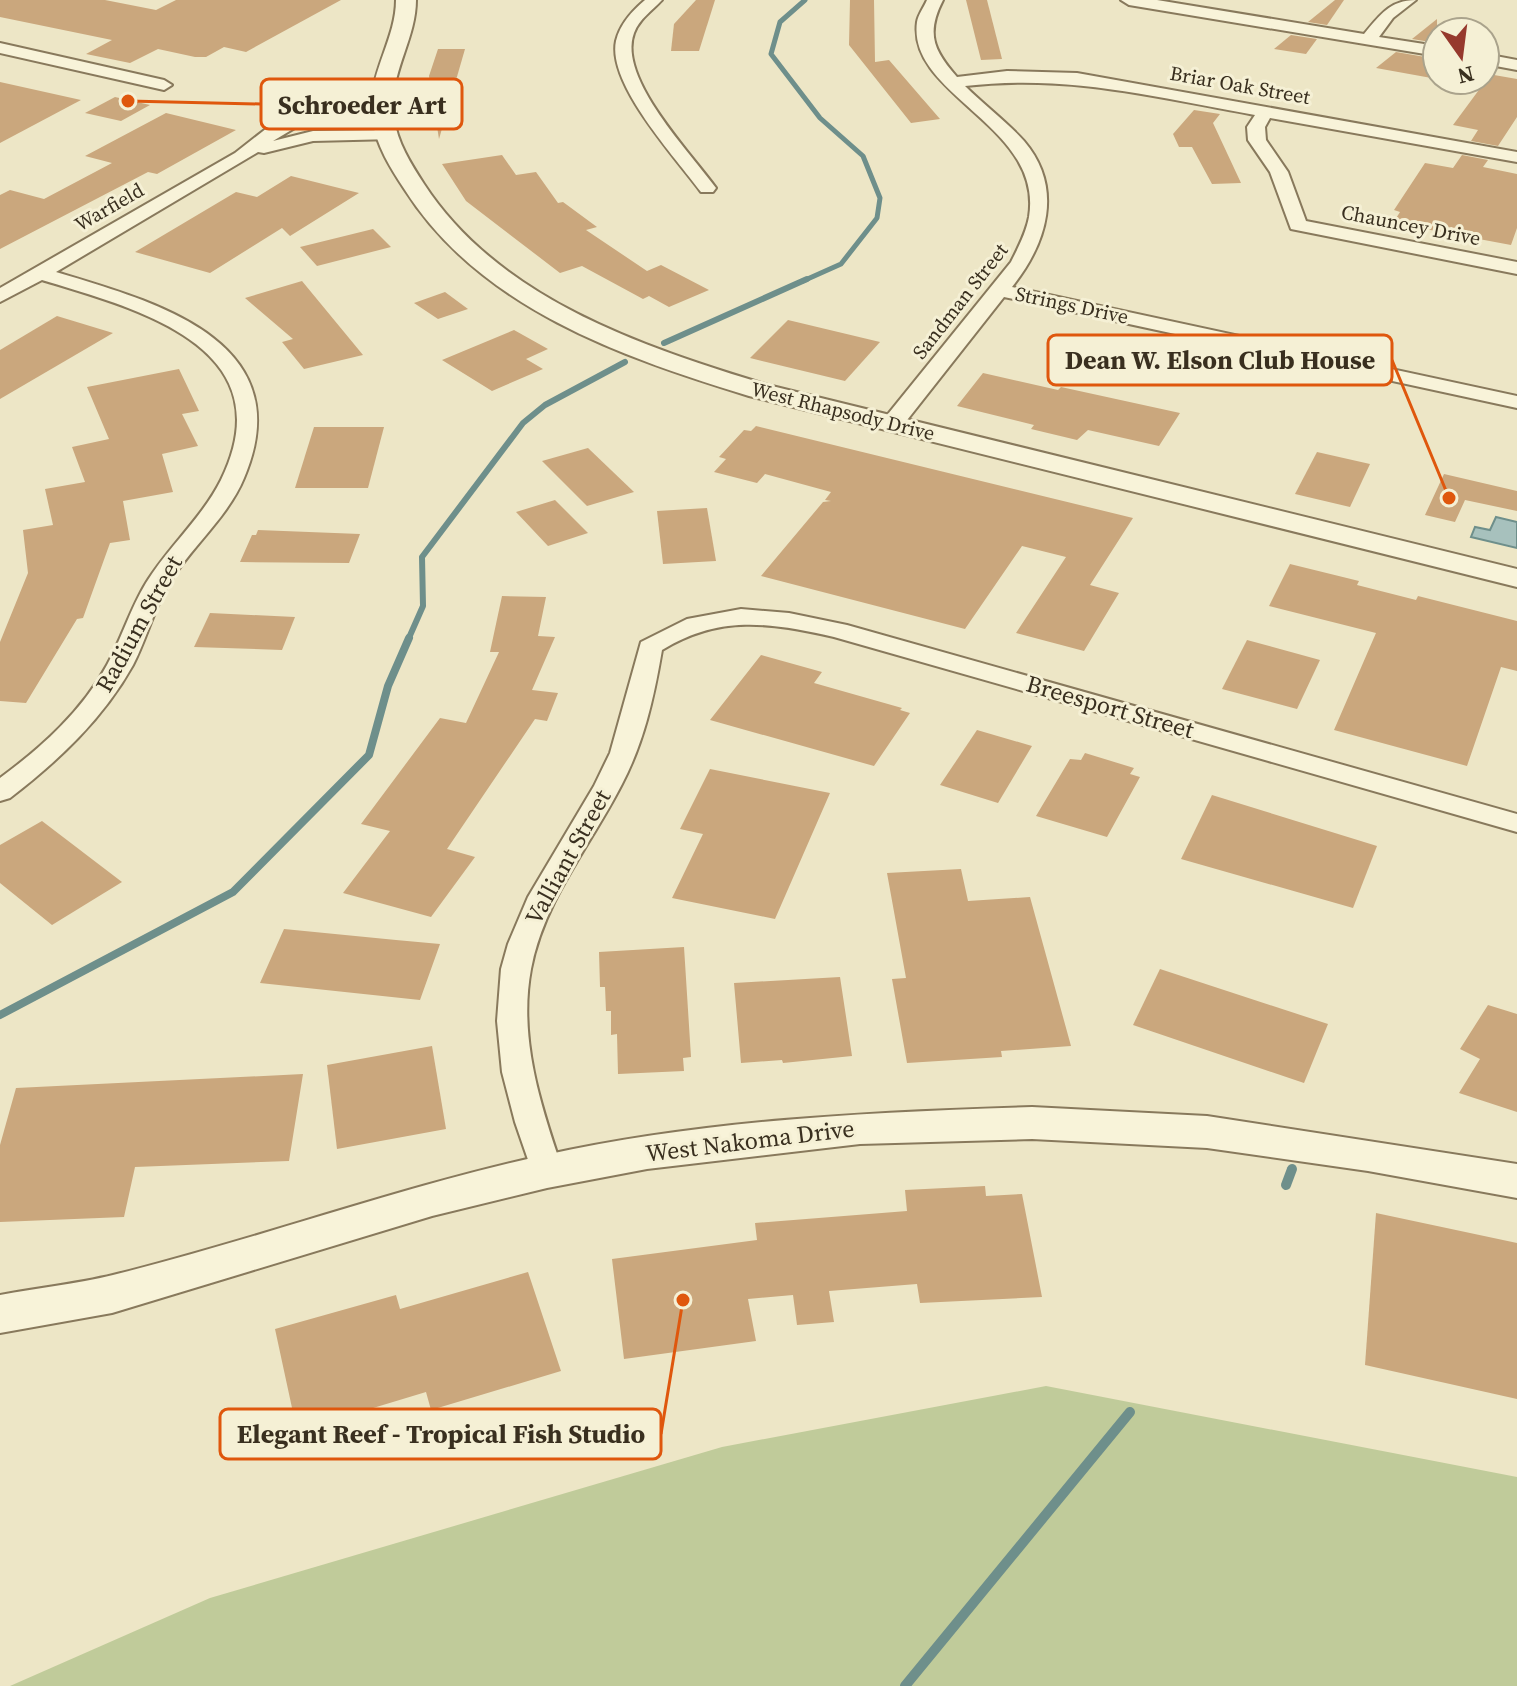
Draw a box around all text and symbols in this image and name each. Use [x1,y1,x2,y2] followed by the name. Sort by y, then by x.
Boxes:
[1421,16,1501,96] north arrow
[1168,59,1313,111] street label: Briar Oak Street
[1454,59,1477,92] text: N
[261,79,462,129] callout: Schroeder Art
[278,87,447,123] text: Schroeder Art
[69,176,149,238] street label: Warfield
[1339,198,1483,252] street label: Chauncey Drive
[906,237,1015,365] street label: Sandman Street
[1013,279,1131,331] street label: Strings Drive
[1048,335,1392,385] callout: Dean W. Elson Club House
[1065,342,1375,378] text: Dean W. Elson Club House
[748,375,938,447] street label: West Rhapsody Drive
[87,549,190,698] street label: Radium Street
[1023,667,1198,746] street label: Breesport Street
[517,783,618,930] street label: Valliant Street
[644,1111,856,1170] street label: West Nakoma Drive
[220,1409,661,1459] callout: Elegant Reef - Tropical Fish Studio
[237,1416,645,1452] text: Elegant Reef - Tropical Fish Studio

